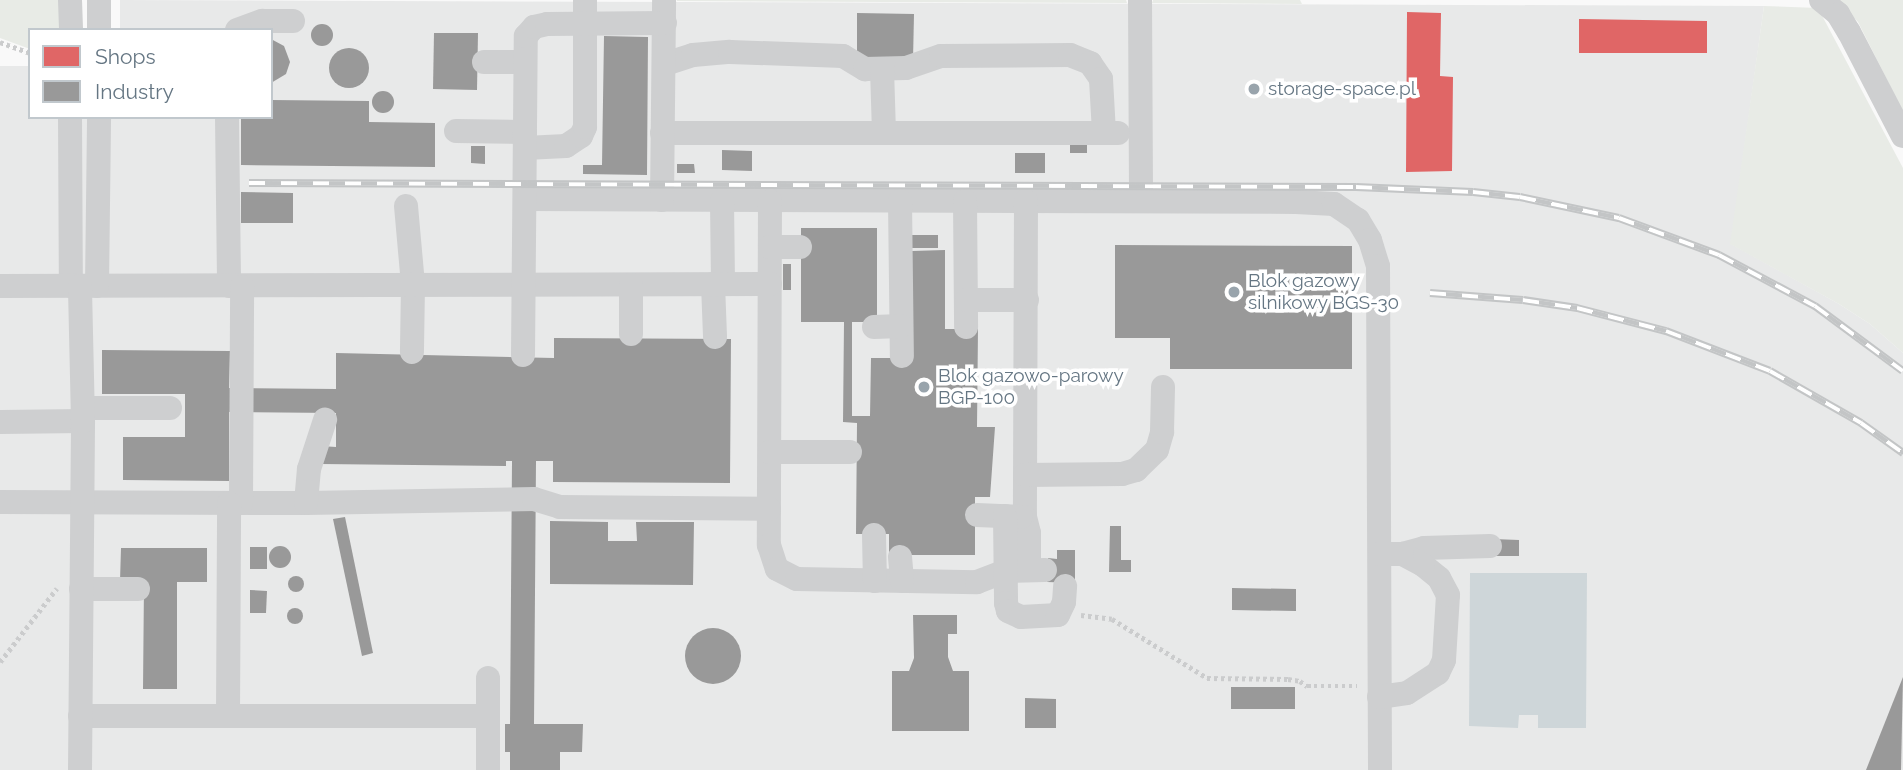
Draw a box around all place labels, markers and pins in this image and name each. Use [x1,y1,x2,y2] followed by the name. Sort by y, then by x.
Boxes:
[1268,78,1416,100] place label: storage-space.pl
[1246,81,1262,97] marker: storage-space.pl
[1248,270,1400,314] place label: Blok gazowy silnikowy BGS-30
[1226,284,1242,300] marker: Blok gazowy silnikowy BGS-30
[938,365,1124,409] place label: Blok gazowo-parowy BGP-100
[916,379,932,395] marker: Blok gazowo-parowy BGP-100

